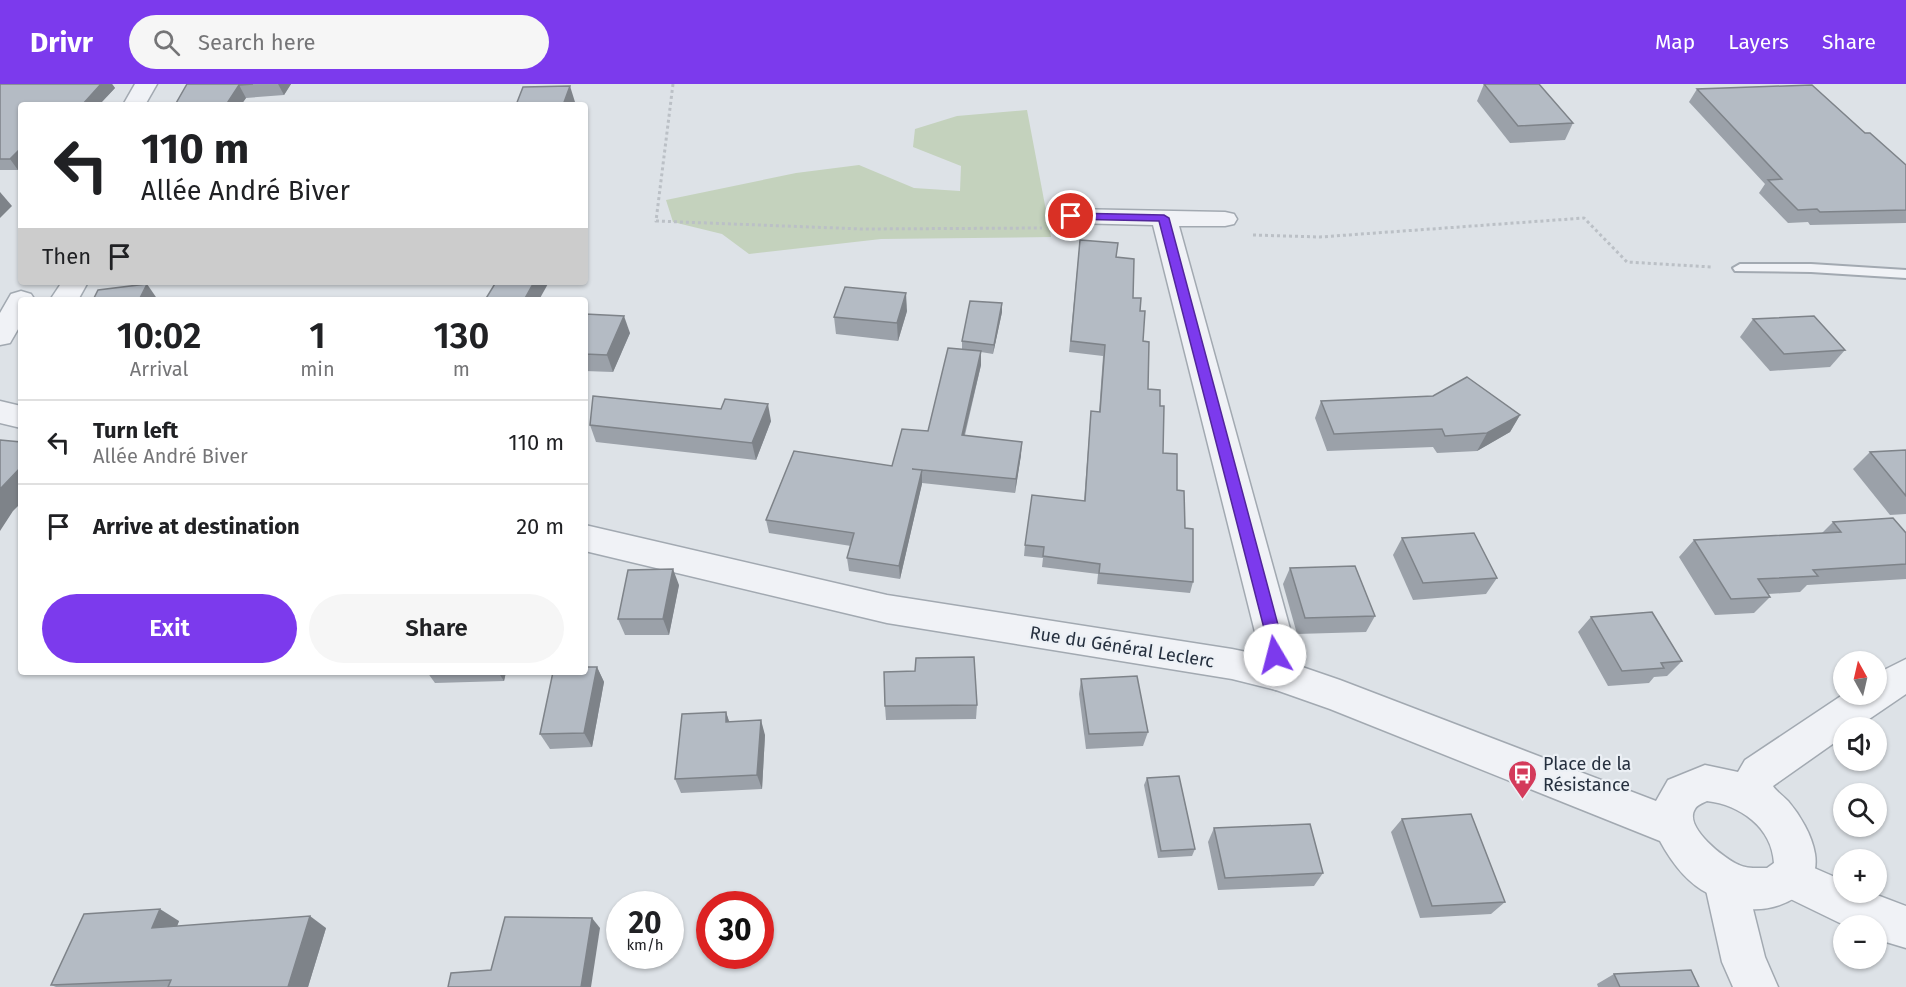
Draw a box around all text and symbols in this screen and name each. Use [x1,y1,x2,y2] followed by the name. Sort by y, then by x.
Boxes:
[129,15,549,69] search box
[30,26,93,59] text: Drivr
[150,26,183,59] icon: search
[198,29,315,56] text: Search here
[1655,29,1695,55] text: Map
[1728,29,1789,55] text: Layers
[1822,29,1876,55] text: Share
[141,124,249,174] text: 110 m
[42,126,120,204] icon: left
[141,175,350,207] text: Allée André Biver
[1045,190,1096,241] pin
[1054,199,1087,232] icon: arrive
[103,240,136,273] icon: arrive
[42,243,91,270] text: Then
[117,314,202,358] text: 10:02
[309,314,326,358] text: 1
[433,314,489,358] text: 130
[130,357,188,381] text: Arrival
[300,357,335,381] text: min
[453,357,470,381] text: m
[93,417,178,444] text: Turn left
[42,426,75,459] icon: left
[508,429,564,456] text: 110 m
[93,444,248,468] text: Allée André Biver
[42,510,75,543] icon: arrive
[93,513,300,540] text: Arrive at destination
[516,513,564,540] text: 20 m
[42,594,297,663] button: Exit
[309,594,564,663] button: Share
[1028,622,1216,673] street label: Rue du Général Leclerc
[1243,623,1307,687] position arrow
[1833,651,1887,705] north arrow
[1833,651,1887,969] map controls
[1833,717,1887,771] button: sound
[1543,753,1631,796] place label: Place de la Résistance
[1506,758,1538,800] bus stop icon: Place de la Résistance
[1833,783,1887,837] button: search
[1833,849,1887,903] button: +
[696,891,774,969] speed limit sign: 30
[628,905,662,941] text: 20
[1833,915,1887,969] button: −
[626,936,664,954] text: km/h

